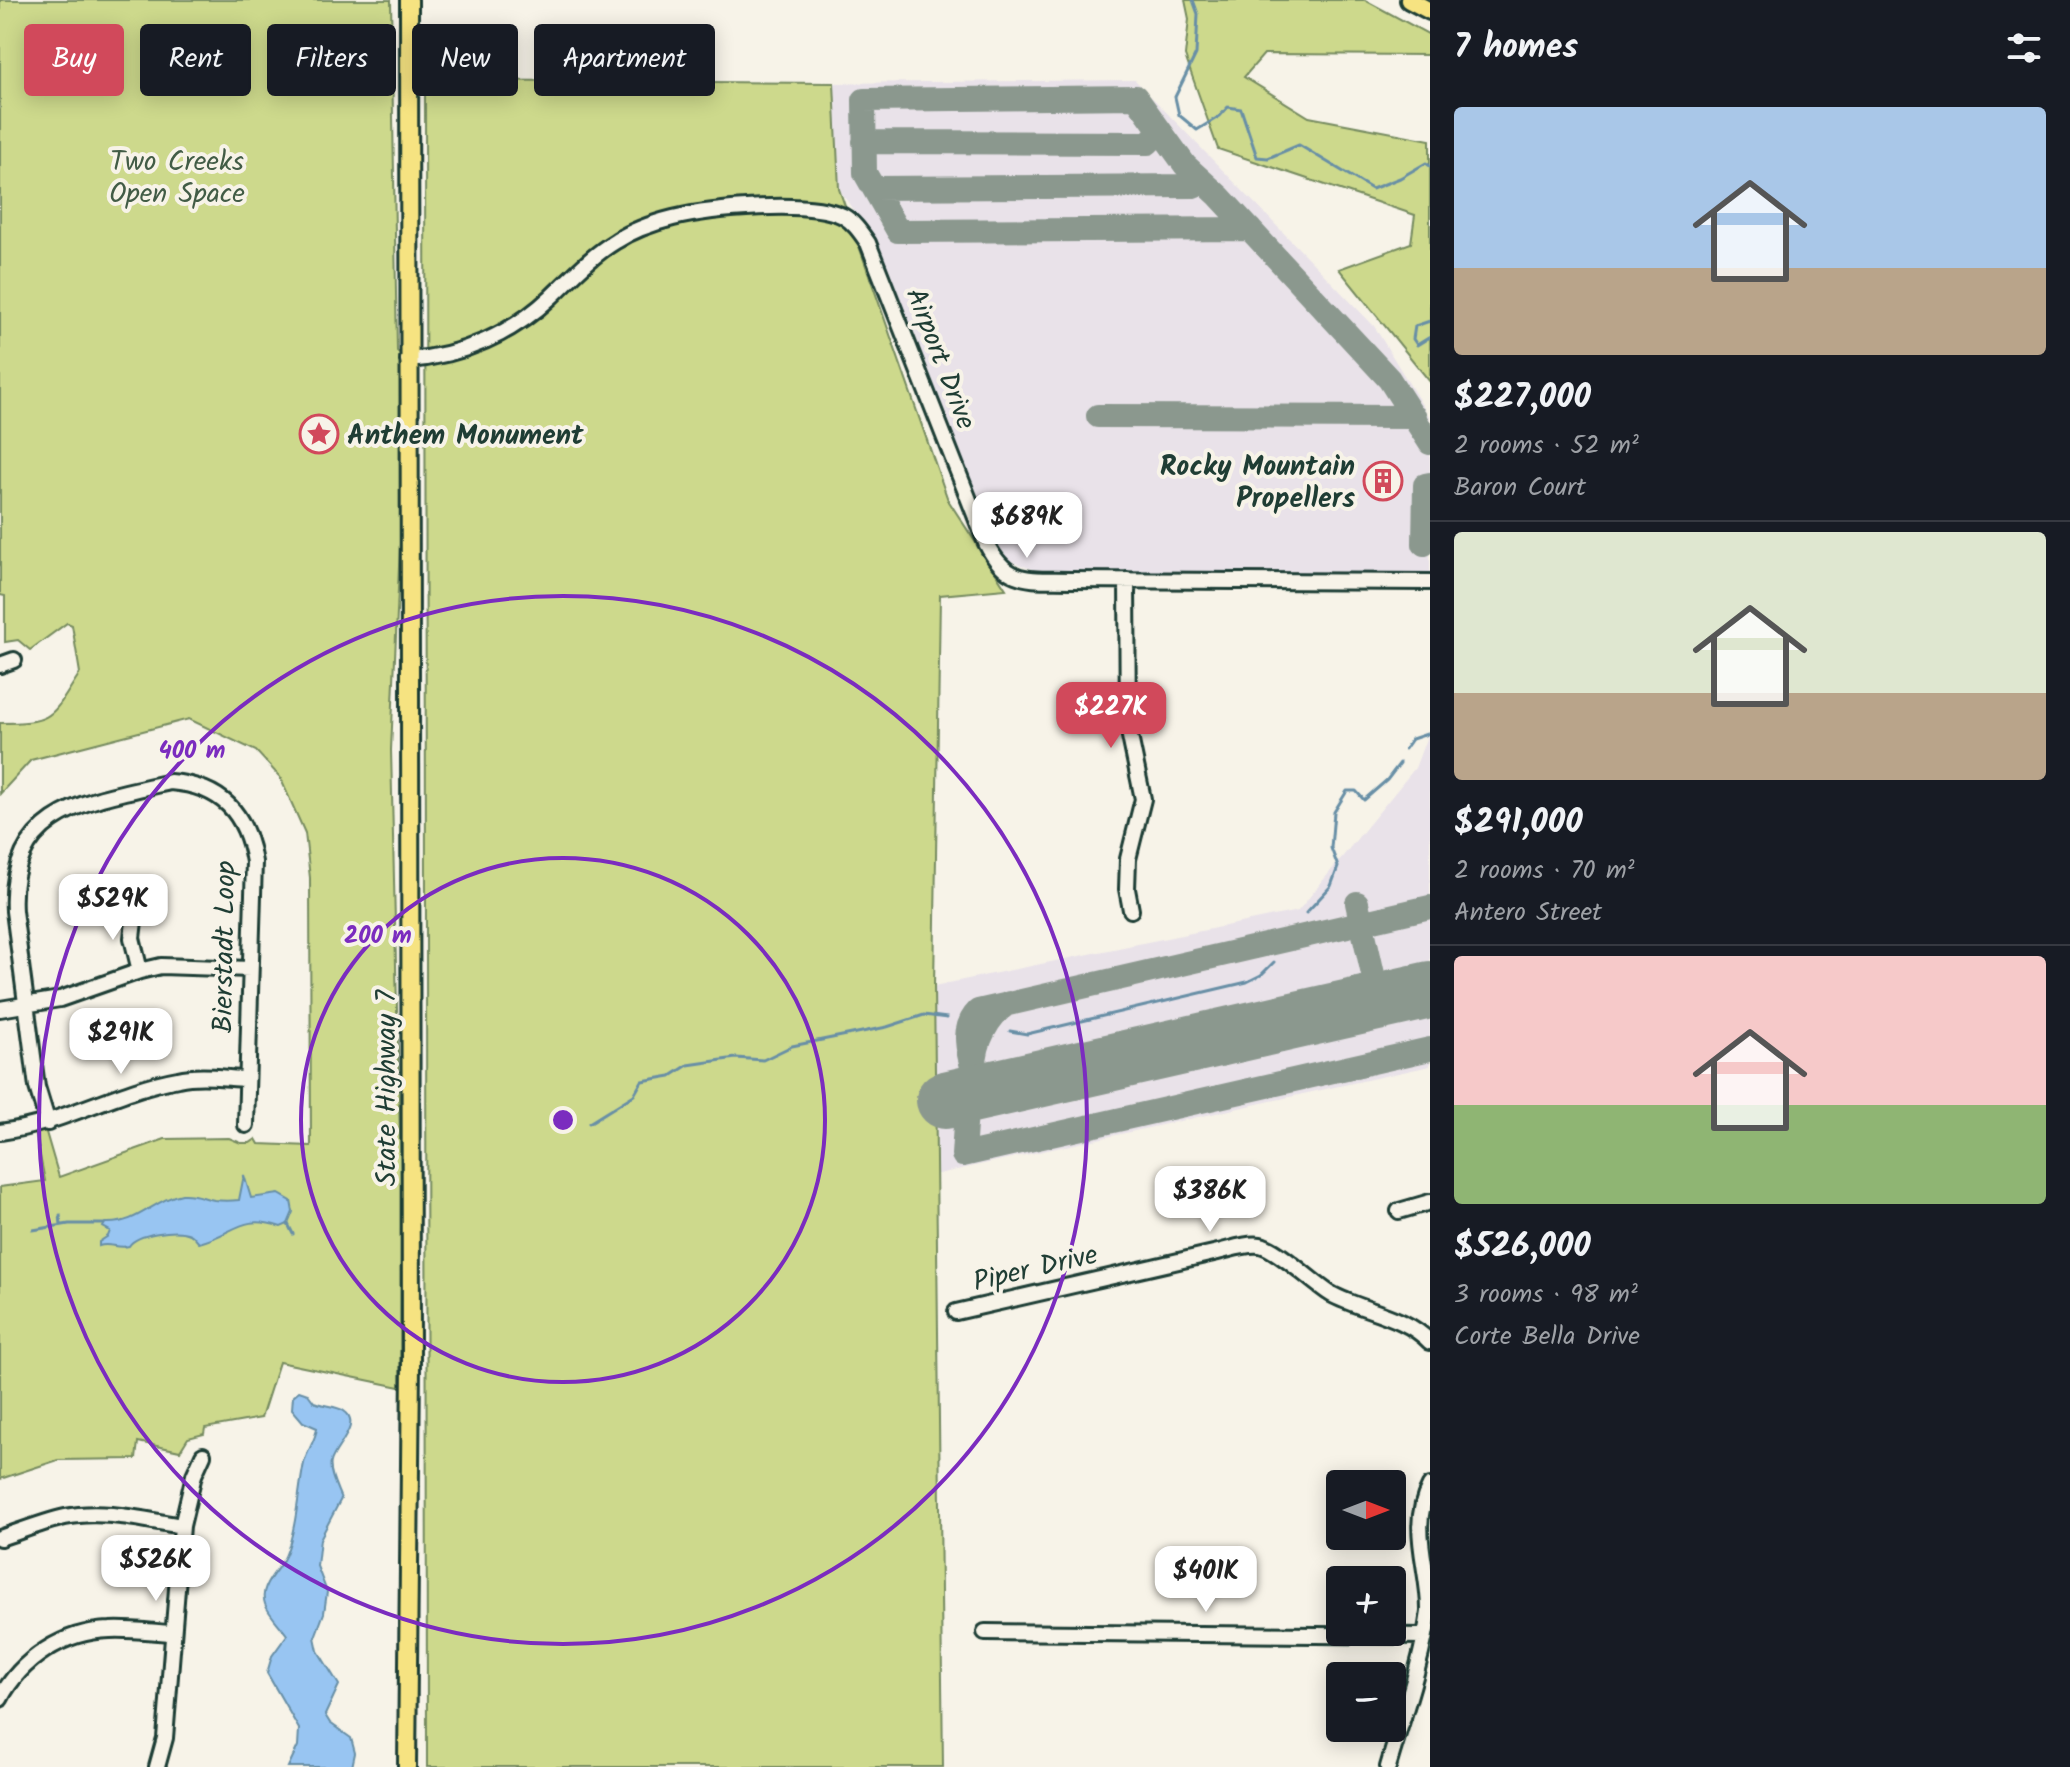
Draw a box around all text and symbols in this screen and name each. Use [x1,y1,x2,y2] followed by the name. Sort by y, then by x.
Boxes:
[1454,21,1578,75] text: 7 homes
[24,24,124,96] chip: Buy
[140,24,251,96] chip: Rent
[267,24,396,96] chip: Filters
[412,24,518,96] chip: New
[534,24,715,96] chip: Apartment
[2002,26,2046,70] icon: filters
[109,140,245,217] park label: Two Creeks Open Space
[1678,159,1822,303] icon: home
[892,281,987,437] street label: Airport Drive
[1454,371,1591,425] text: $227,000
[298,413,340,455] place icon: Anthem Monument
[347,414,584,459] place label: Anthem Monument
[1454,425,1639,467] text: 2 rooms · 52 m²
[1160,445,1355,522] place label: Rocky Mountain Propellers
[1362,460,1404,502] building icon: Rocky Mountain Propellers
[1454,467,1586,509] text: Baron Court
[971,492,1083,560] pin: $689K
[990,497,1064,539] text: $689K
[1678,584,1822,728] icon: home
[1055,682,1167,750] pin: $227K
[1074,687,1148,729] text: $227K
[159,732,225,771] text: 400 m
[1454,796,1583,850] text: $291,000
[1454,850,1635,892] text: 2 rooms · 70 m²
[201,860,250,1034] street label: Bierstadt Loop
[57,874,169,942] pin: $529K
[77,879,149,921] text: $529K
[1454,892,1602,934] text: Antero Street
[344,917,412,956] text: 200 m
[365,989,410,1186] street label: State Highway 7
[65,1008,177,1076] pin: $291K
[1678,1008,1822,1152] icon: home
[87,1013,155,1055] text: $291K
[549,1106,577,1134] centre of rings
[1154,1166,1266,1234] pin: $386K
[1173,1171,1247,1213] text: $386K
[1454,1220,1591,1274] text: $526,000
[969,1233,1103,1306] street label: Piper Drive
[1454,1274,1638,1316] text: 3 rooms · 98 m²
[1454,1316,1640,1358] text: Corte Bella Drive
[1326,1470,1406,1550] north arrow
[1326,1470,1406,1742] map controls
[100,1535,212,1603] pin: $526K
[119,1540,193,1582] text: $526K
[1150,1546,1262,1614] pin: $401K
[1173,1551,1239,1593] text: $401K
[1326,1566,1406,1646] button: +
[1326,1662,1406,1742] button: −

